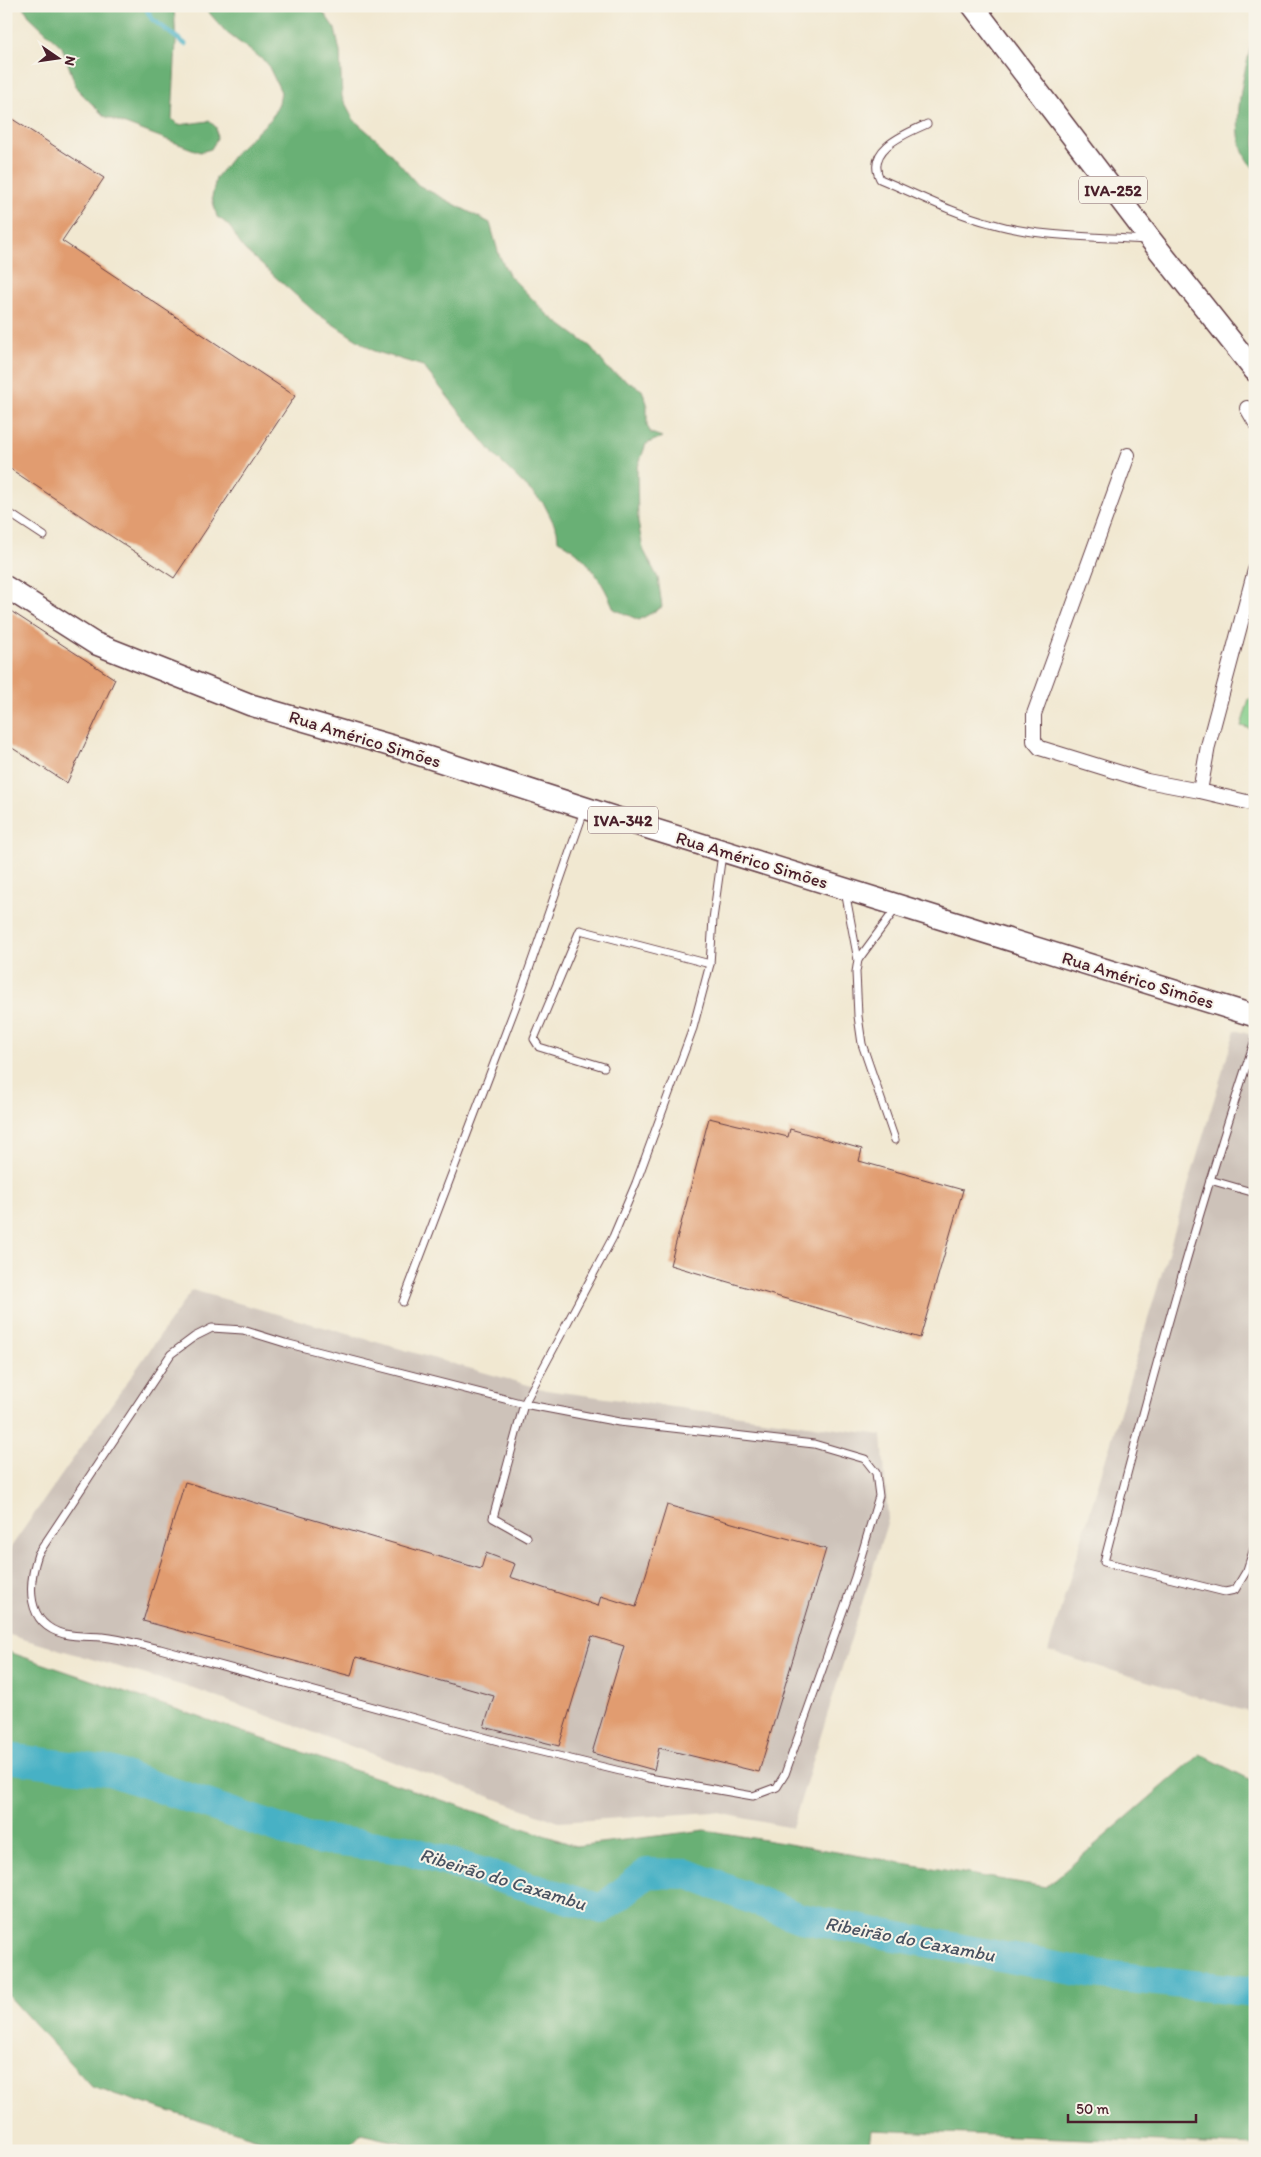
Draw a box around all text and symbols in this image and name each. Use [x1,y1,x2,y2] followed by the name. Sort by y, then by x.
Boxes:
[32,32,82,82] north arrow
[61,54,80,67] text: N
[1079,176,1147,204] road number: IVA-252
[286,705,444,773] street label: Rua Américo Simões
[588,806,658,834] road number: IVA-342
[673,826,831,894] street label: Rua Américo Simões
[1059,946,1217,1014] street label: Rua Américo Simões
[417,1843,589,1915] water label: Ribeirão do Caxambu
[823,1911,997,1967] water label: Ribeirão do Caxambu
[1068,2092,1196,2124] scale bar
[1076,2100,1109,2118] text: 50 m

